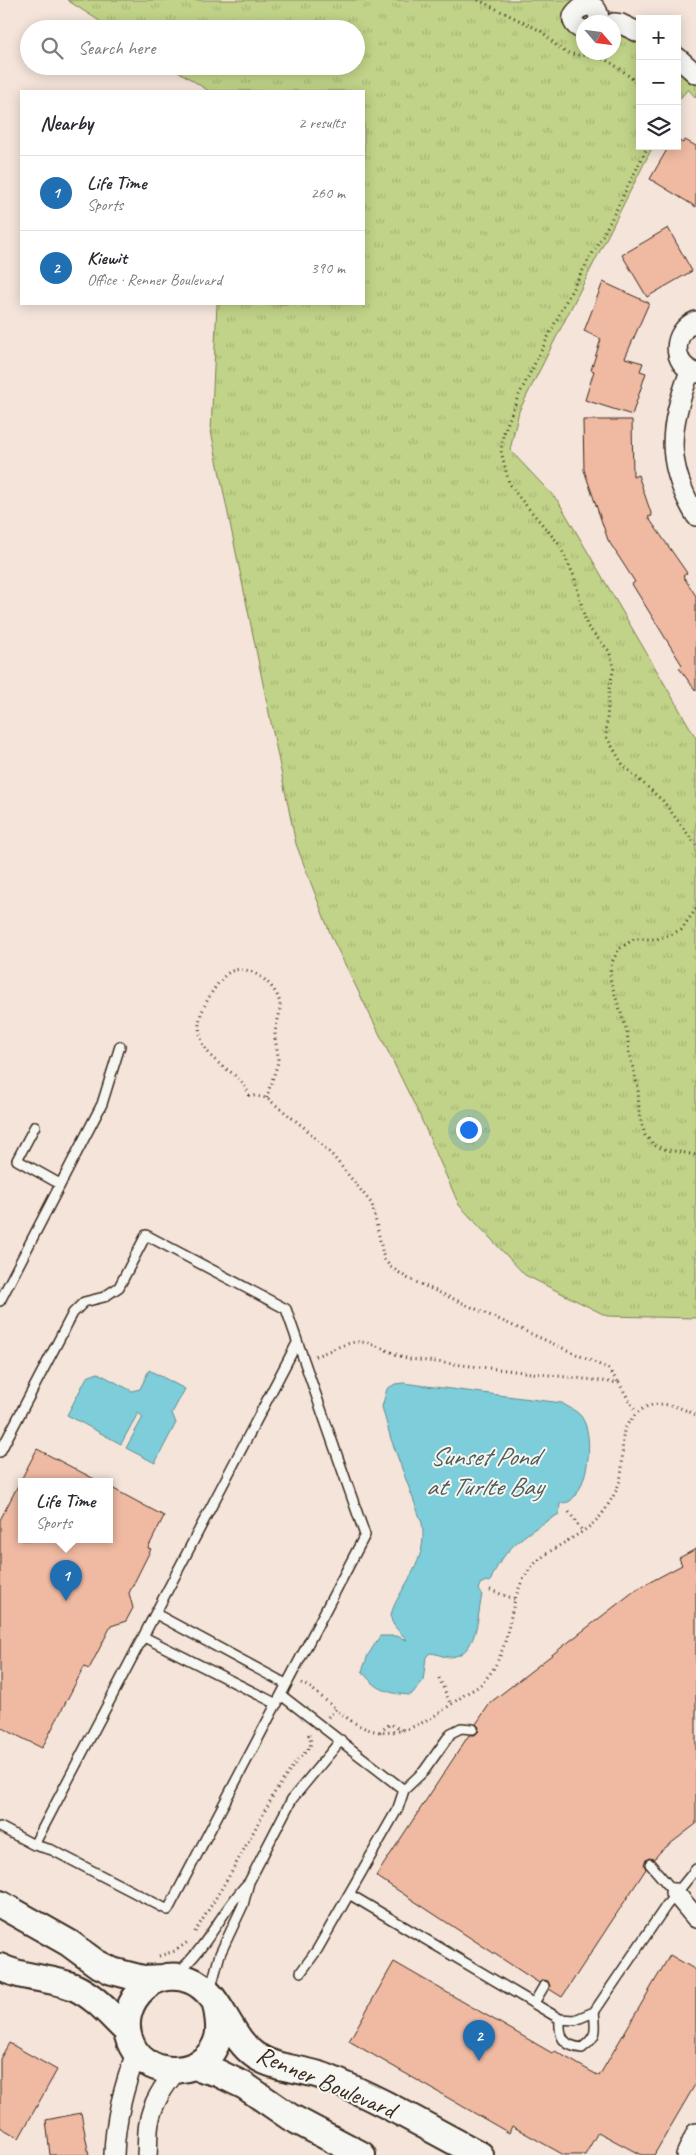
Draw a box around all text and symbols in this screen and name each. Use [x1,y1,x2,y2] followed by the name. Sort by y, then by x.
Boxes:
[576,15,621,60] north arrow
[636,15,681,150] map controls
[636,15,681,60] button: +
[20,20,365,75] search box
[38,34,66,62] icon: search
[78,36,155,60] text: Search here
[636,60,681,105] button: −
[636,105,681,150] button: layers
[40,110,93,136] text: Nearby
[298,113,345,133] text: 2 results
[87,171,146,195] text: Life Time
[52,183,60,203] text: 1
[311,183,345,203] text: 260 m
[87,195,123,215] text: Sports
[87,246,127,270] text: Kiewit
[52,258,60,278] text: 2
[311,258,345,278] text: 390 m
[87,270,222,290] text: Office · Renner Boulevard
[456,1117,482,1143] your location
[426,1440,547,1503] water label: Sunset Pond at Turlte Bay
[18,1478,113,1543] popup
[36,1489,95,1513] text: Life Time
[36,1513,72,1533] text: Sports
[50,1560,82,1601] pin: 1
[463,2020,495,2061] pin: 2
[252,2038,404,2127] street label: Renner Boulevard

